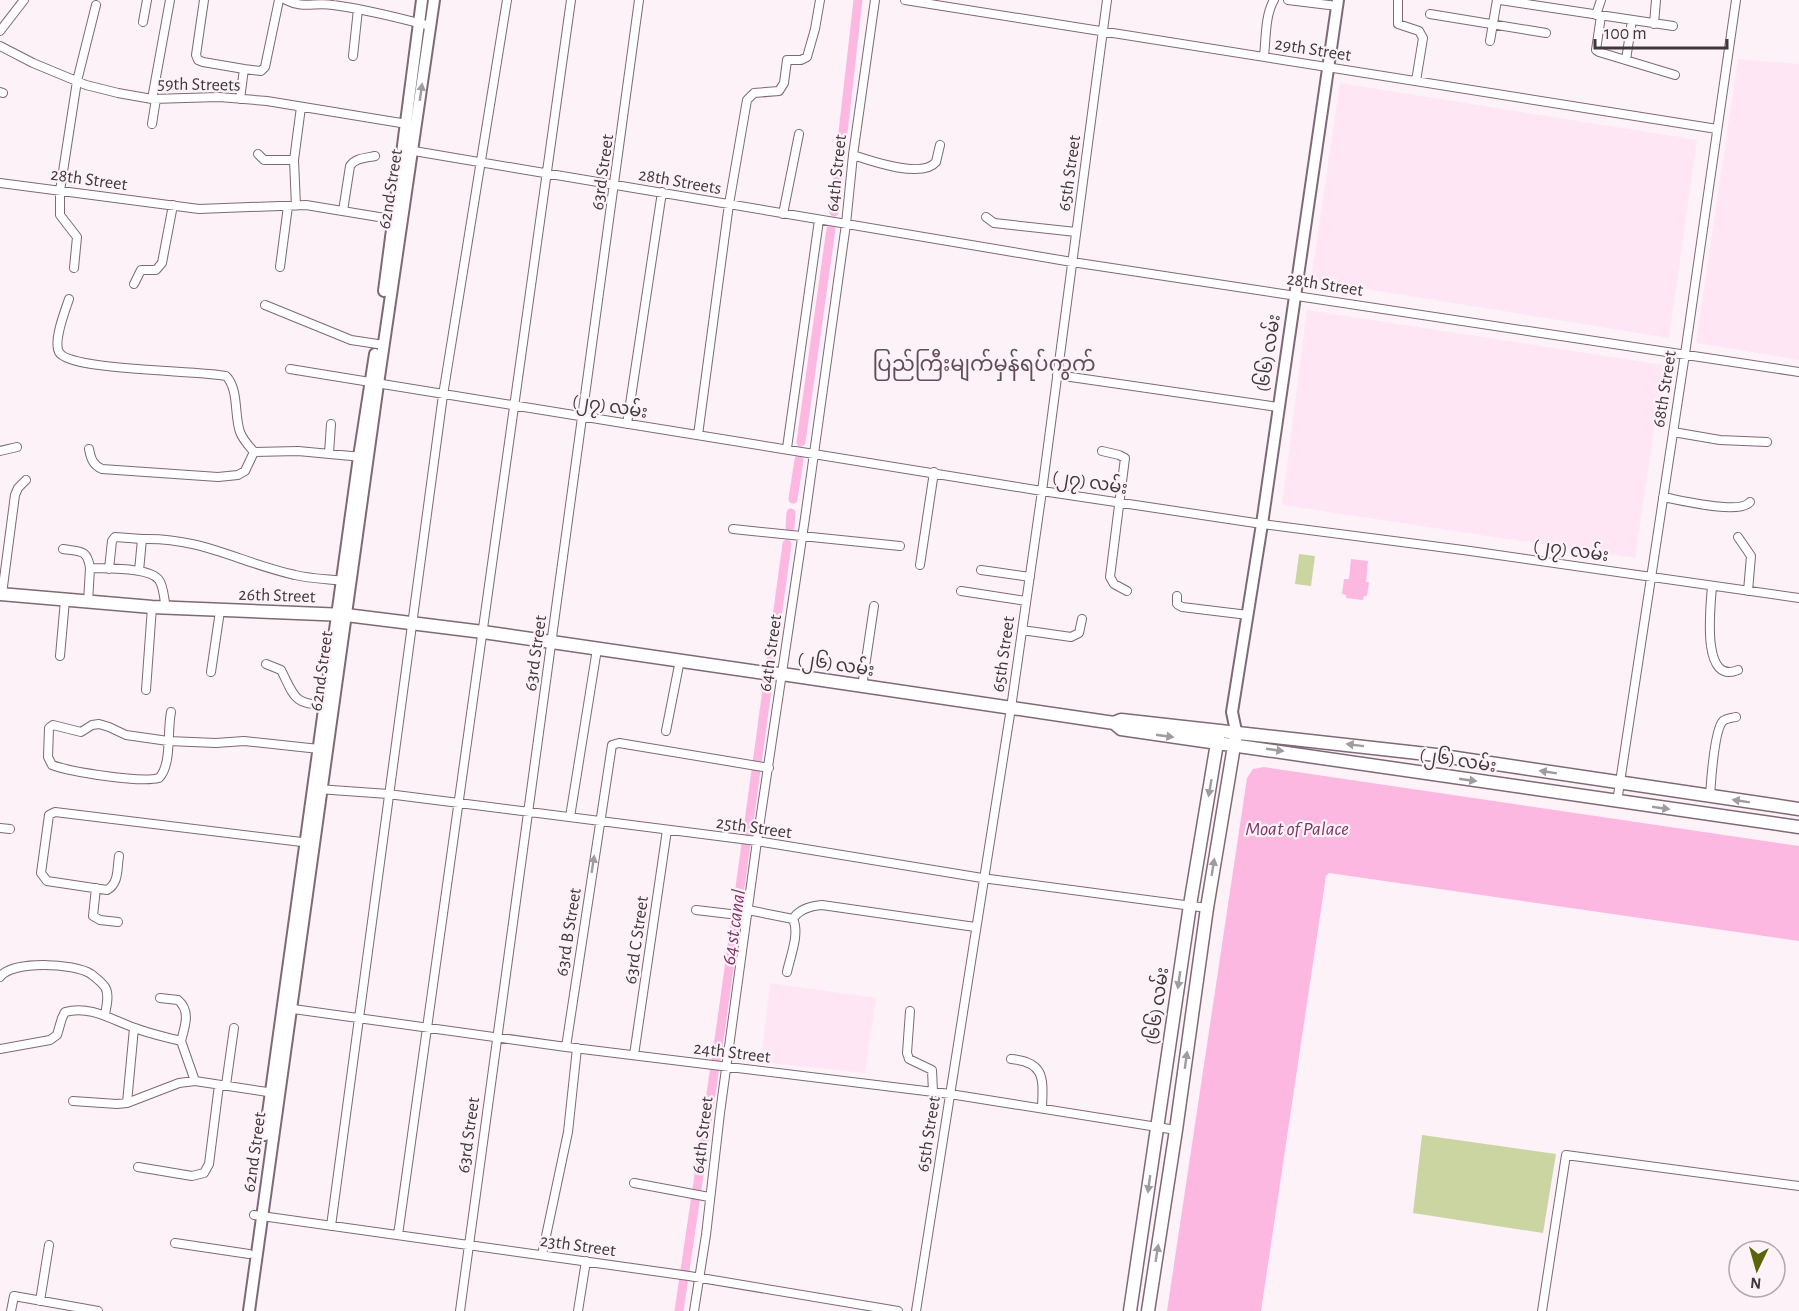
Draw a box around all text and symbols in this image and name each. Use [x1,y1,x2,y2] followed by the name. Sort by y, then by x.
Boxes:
[1595,12,1727,50] scale bar
[1604,25,1647,43] text: 100 m
[1273,35,1353,65] street label: 29th Street
[157,75,241,95] street label: 59th Streets
[417,83,426,102] one-way arrow
[589,133,617,211] street label: 63rd Street
[824,133,850,213] street label: 64th Street
[1056,134,1084,212] street label: 65th Street
[376,148,406,230] street label: 62nd Street
[49,166,129,194] street label: 28th Street
[637,166,723,198] street label: 28th Streets
[1285,270,1365,300] street label: 28th Street
[1249,312,1284,393] street label: (၆၆) လမ်း
[872,348,1096,382] district label: ပြည်ကြီးမျက်မှန်ရပ်ကွက်
[1650,349,1680,429] street label: 68th Street
[570,387,650,427] street label: (၂၇) လမ်း
[1050,463,1130,503] street label: (၂၇) လမ်း
[1531,532,1610,570] street label: (၂၇) လမ်း
[238,586,316,606] street label: 26th Street
[757,613,785,693] street label: 64th Street
[522,614,550,692] street label: 63rd Street
[990,615,1018,693] street label: 65th Street
[307,630,337,712] street label: 62nd Street
[795,645,876,685] street label: (၂၆) လမ်း
[1155,731,1174,740] one-way arrow
[1346,740,1365,750] one-way arrow
[1417,741,1498,781] street label: (၂၆) လမ်း
[1266,746,1285,755] one-way arrow
[1539,768,1558,777] one-way arrow
[1459,776,1478,785] one-way arrow
[1205,778,1214,797] one-way arrow
[1732,796,1751,805] one-way arrow
[1652,804,1671,813] one-way arrow
[715,814,793,842] street label: 25th Street
[1245,819,1349,839] water label: Moat of Palace
[589,855,598,874] one-way arrow
[1209,858,1218,877] one-way arrow
[553,887,585,978] street label: 63rd B Street
[719,888,749,966] water label: 64 st canal
[622,895,652,985] street label: 63rd C Street
[1139,965,1172,1046] street label: (၆၆) လမ်း
[1174,971,1183,990] one-way arrow
[692,1039,772,1067] street label: 24th Street
[1181,1051,1190,1070] one-way arrow
[689,1095,717,1175] street label: 64th Street
[914,1095,944,1173] street label: 65th Street
[455,1096,483,1174] street label: 63rd Street
[240,1111,270,1193] street label: 62nd Street
[1144,1175,1153,1194] one-way arrow
[539,1232,617,1260] street label: 23th Street
[1727,1239,1787,1299] north arrow
[1153,1244,1162,1263] one-way arrow
[1750,1274,1762,1291] text: N

